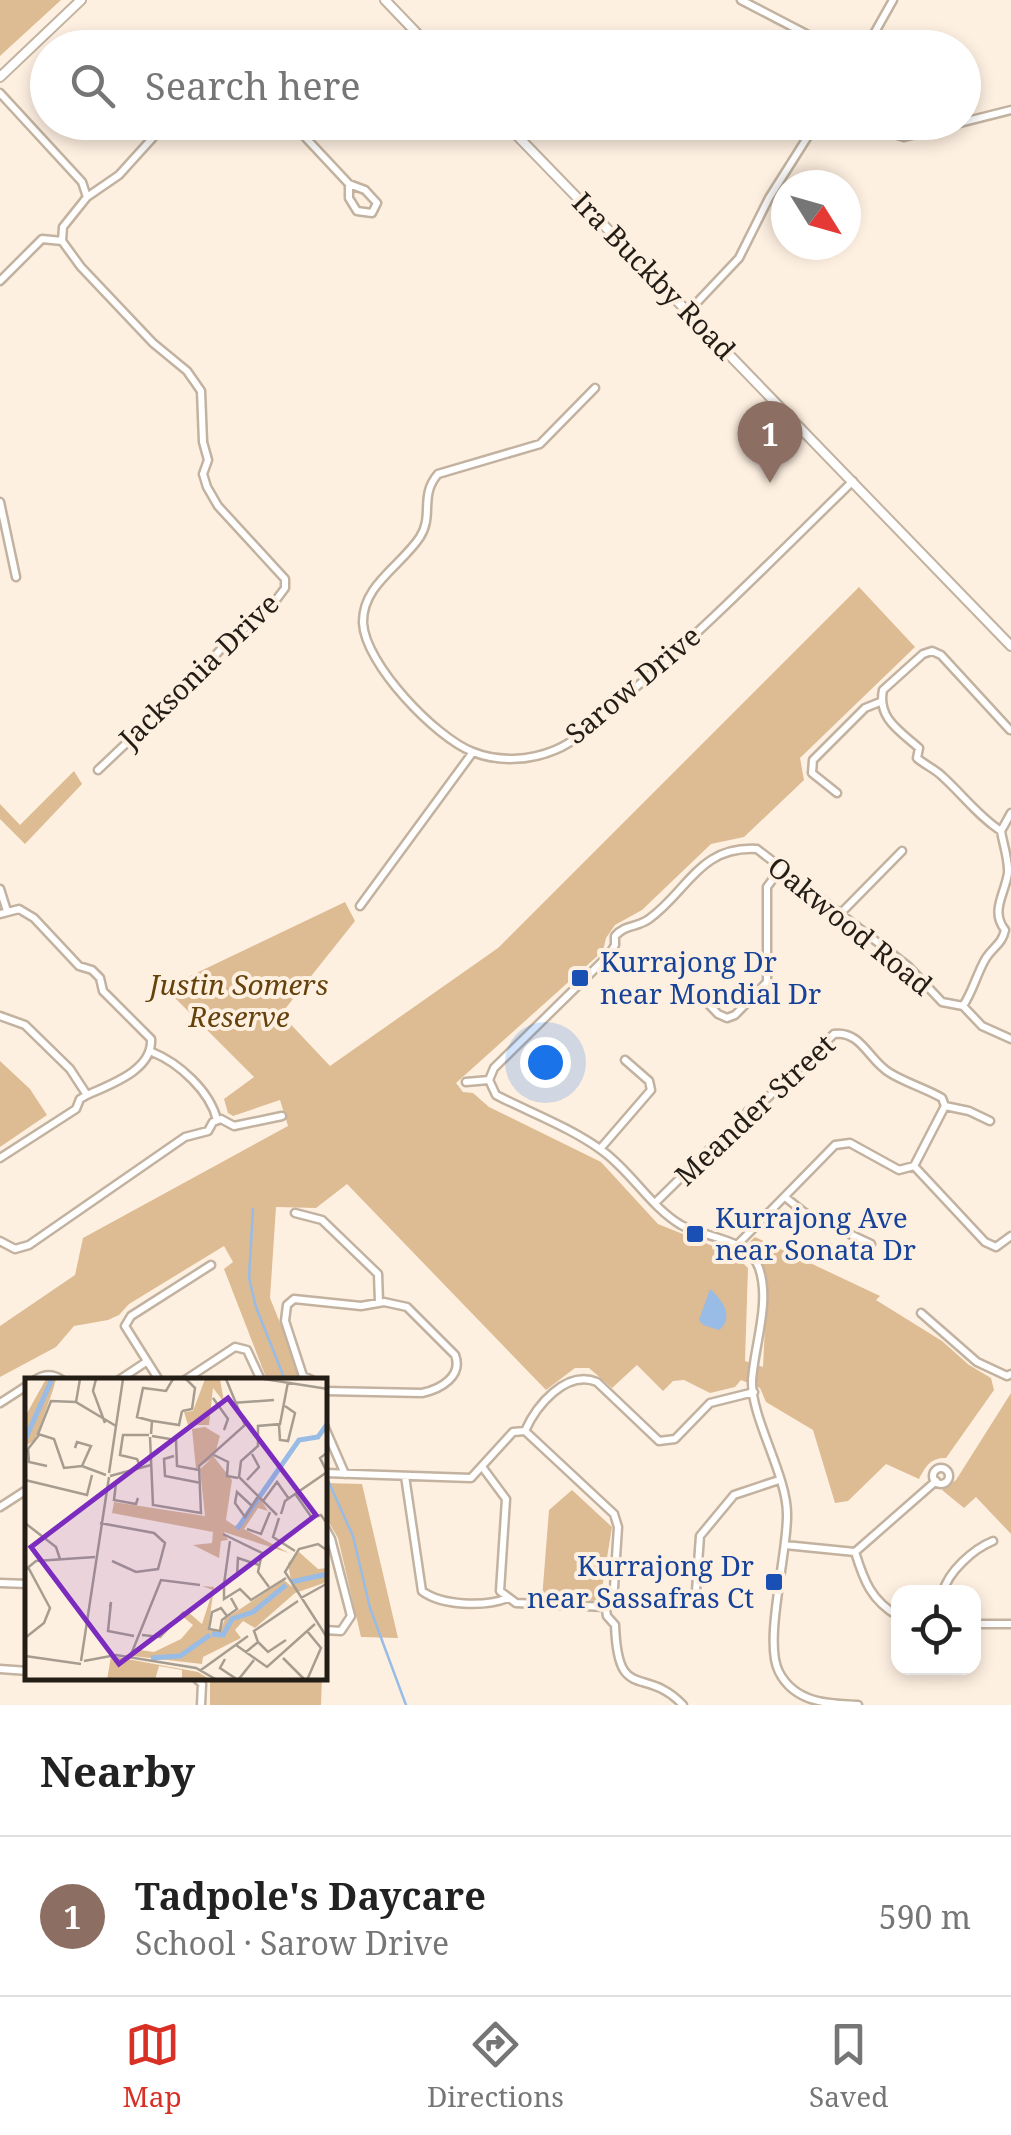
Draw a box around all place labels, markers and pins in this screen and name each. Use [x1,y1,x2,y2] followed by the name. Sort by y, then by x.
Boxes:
[738,400,802,483] pin: 1
[600,942,821,1012] place label: Kurrajong Dr near Mondial Dr
[569,967,591,989] marker: Kurrajong Dr near Mondial Dr
[715,1198,916,1268] place label: Kurrajong Ave near Sonata Dr
[684,1223,706,1245] marker: Kurrajong Ave near Sonata Dr
[527,1546,754,1616] place label: Kurrajong Dr near Sassafras Ct
[763,1571,785,1593] marker: Kurrajong Dr near Sassafras Ct

